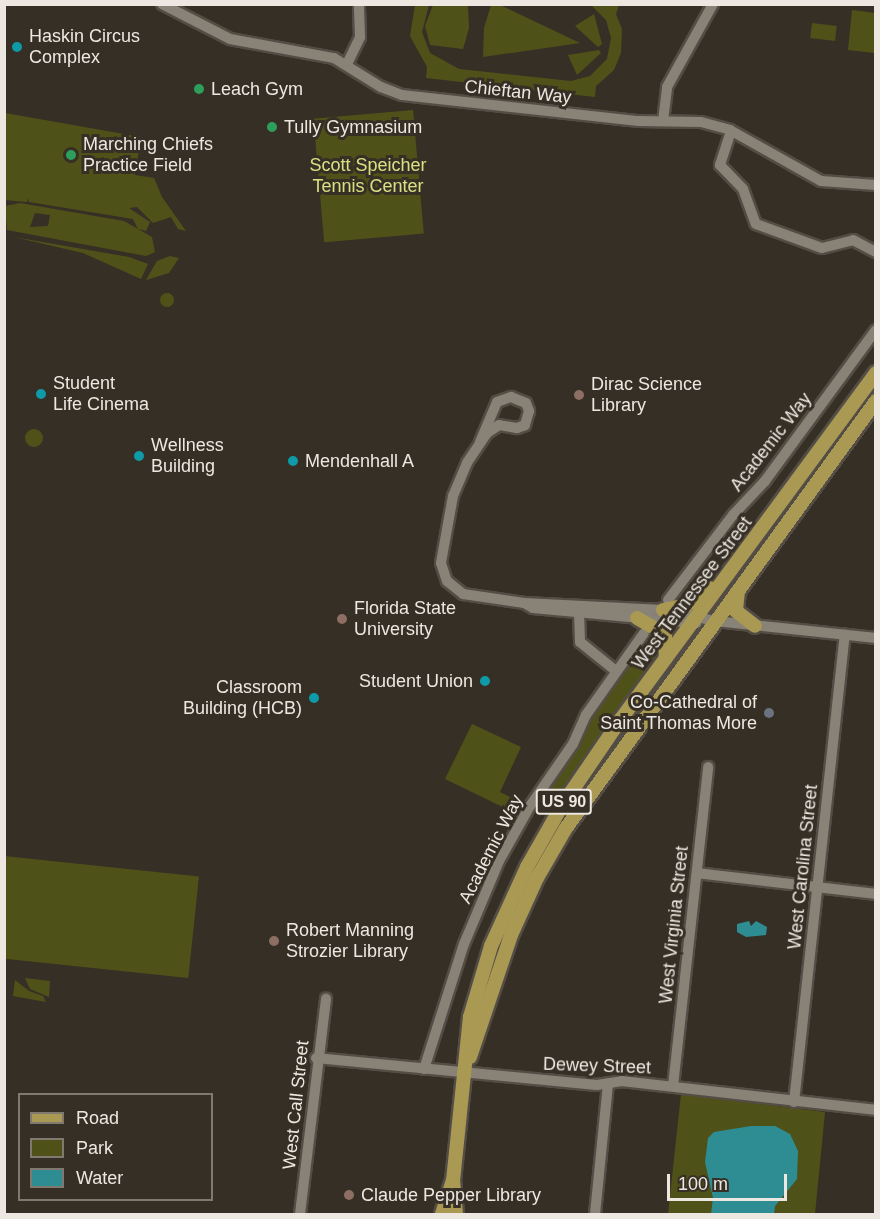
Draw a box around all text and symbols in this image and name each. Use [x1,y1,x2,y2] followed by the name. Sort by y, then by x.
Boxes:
[29,26,140,68] place label: Haskin Circus Complex
[10,40,24,54] marker: Haskin Circus Complex
[463,76,573,108] street label: Chieftan Way
[211,78,303,100] place label: Leach Gym
[192,82,206,96] marker: Leach Gym
[284,116,422,138] place label: Tully Gymnasium
[265,120,279,134] marker: Tully Gymnasium
[83,134,213,176] place label: Marching Chiefs Practice Field
[64,148,78,162] marker: Marching Chiefs Practice Field
[309,155,427,198] park label: Scott Speicher Tennis Center
[53,373,149,416] place label: Student Life Cinema
[591,374,702,416] place label: Dirac Science Library
[34,387,48,401] marker: Student Life Cinema
[572,388,586,402] marker: Dirac Science Library
[726,388,816,496] street label: Academic Way
[151,435,224,478] place label: Wellness Building
[132,449,146,463] marker: Wellness Building
[305,450,415,472] place label: Mendenhall A
[286,454,300,468] marker: Mendenhall A
[627,512,757,674] street label: West Tennessee Street
[354,598,456,640] place label: Florida State University
[335,612,349,626] marker: Florida State University
[359,670,473,692] place label: Student Union
[478,674,492,688] marker: Student Union
[183,677,302,720] place label: Classroom Building (HCB)
[307,691,321,705] marker: Classroom Building (HCB)
[600,692,757,734] place label: Co-Cathedral of Saint Thomas More
[762,706,776,720] marker: Co-Cathedral of Saint Thomas More
[784,783,822,951] street label: West Carolina Street
[536,789,592,815] road number: US 90
[454,791,528,907] street label: Academic Way
[655,845,693,1005] street label: West Virginia Street
[286,920,414,962] place label: Robert Manning Strozier Library
[267,934,281,948] marker: Robert Manning Strozier Library
[278,1039,314,1171] street label: West Call Street
[543,1053,651,1079] street label: Dewey Street
[18,1093,213,1201] legend
[76,1108,119,1128] text: Road
[76,1138,113,1158] text: Park
[670,1162,790,1200] scale bar
[76,1168,123,1188] text: Water
[678,1174,728,1194] text: 100 m
[361,1184,541,1206] place label: Claude Pepper Library
[342,1188,356,1202] marker: Claude Pepper Library

